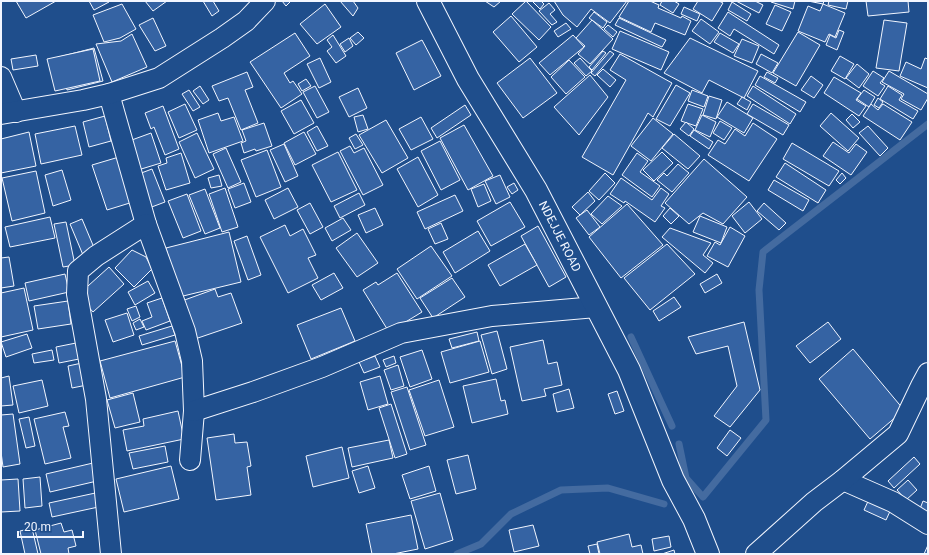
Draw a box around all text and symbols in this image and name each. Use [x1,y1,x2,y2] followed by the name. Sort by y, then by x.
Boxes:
[536,199,584,274] street label: NDEJJE ROAD
[18,513,83,539] scale bar
[24,520,51,534] text: 20 m

